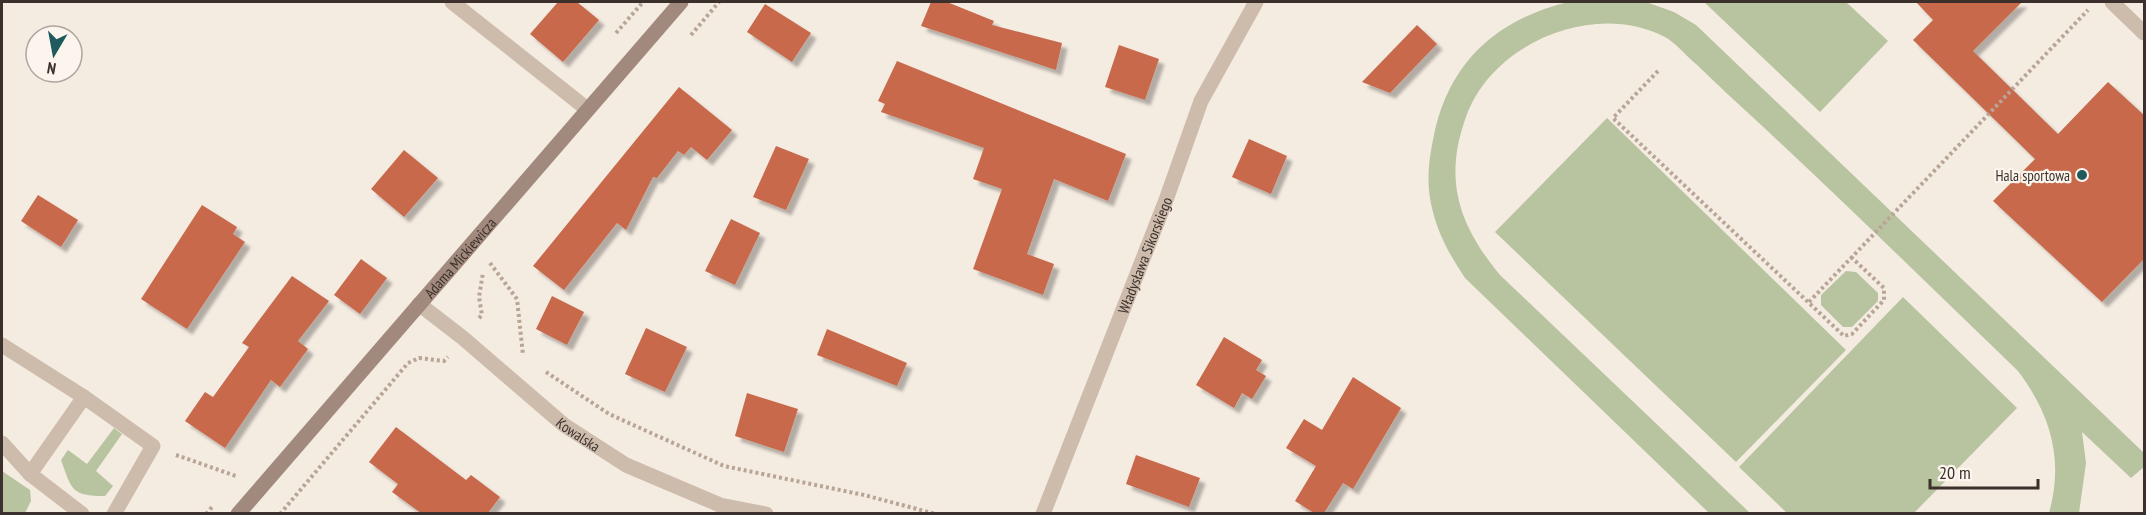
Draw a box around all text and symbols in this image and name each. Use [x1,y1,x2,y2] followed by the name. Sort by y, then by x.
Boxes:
[24,24,84,84] north arrow
[45,58,57,79] text: N
[1996,166,2070,185] place label: Hala sportowa
[2075,168,2089,182] marker: Hala sportowa
[1113,194,1176,316] street label: Władysława Sikorskiego
[420,213,500,302] street label: Adama Mickiewicza
[552,413,604,455] street label: Kowalska
[1930,452,2038,490] scale bar
[1939,461,1971,484] text: 20 m

